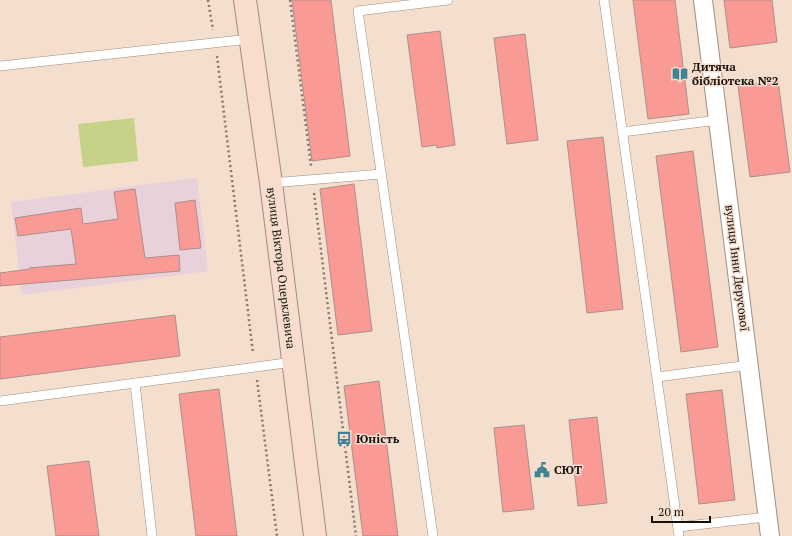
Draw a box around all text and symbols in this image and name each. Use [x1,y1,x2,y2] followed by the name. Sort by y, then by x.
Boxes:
[692,59,779,88] place label: Дитяча бібліотека №2
[671,65,689,83] library icon: Дитяча бібліотека №2
[264,186,299,350] street label: вулиця Віктора Оцерклевича
[722,204,753,332] street label: вулиця Інни Дерусової
[335,430,353,448] bus stop icon: Юність
[356,431,400,446] place label: Юність
[533,461,551,479] public building icon: СЮТ
[554,462,582,477] place label: СЮТ
[652,498,710,524] scale bar
[658,504,685,519] text: 20 m

